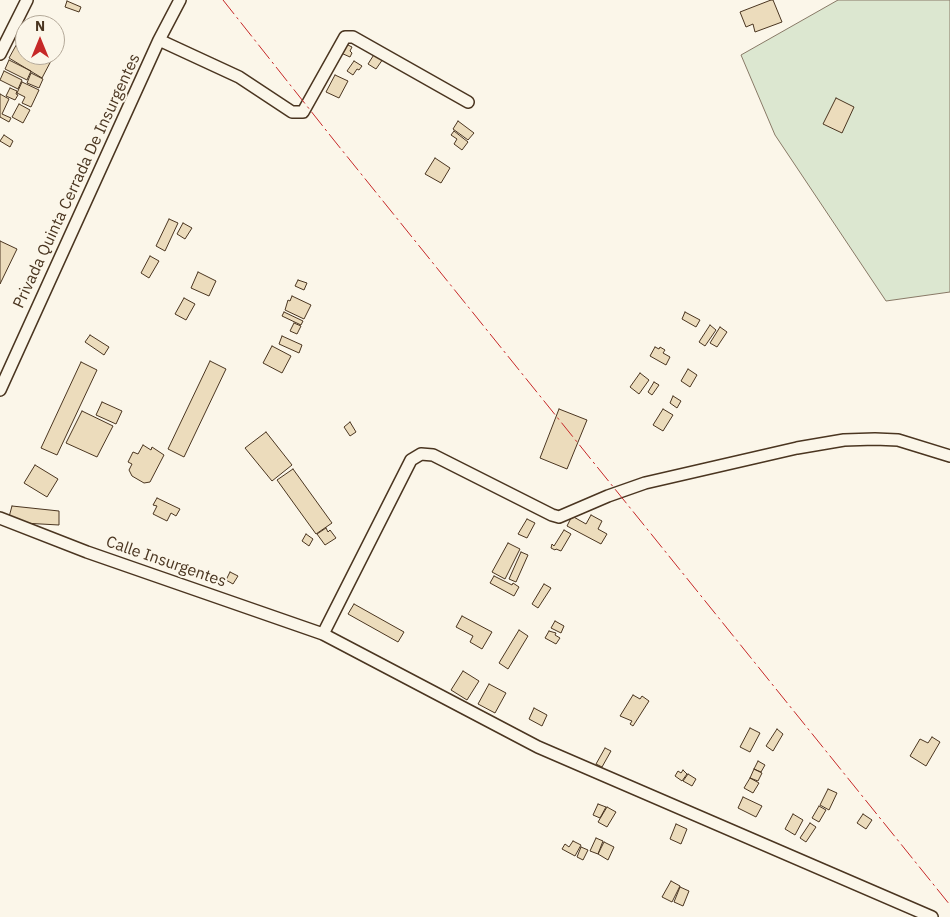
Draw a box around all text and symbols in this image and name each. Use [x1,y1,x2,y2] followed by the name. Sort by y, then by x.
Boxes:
[15,15,65,65] north arrow
[35,17,45,35] text: N
[9,51,145,311] street label: Privada Quinta Cerrada De Insurgentes
[103,532,229,592] street label: Calle Insurgentes

